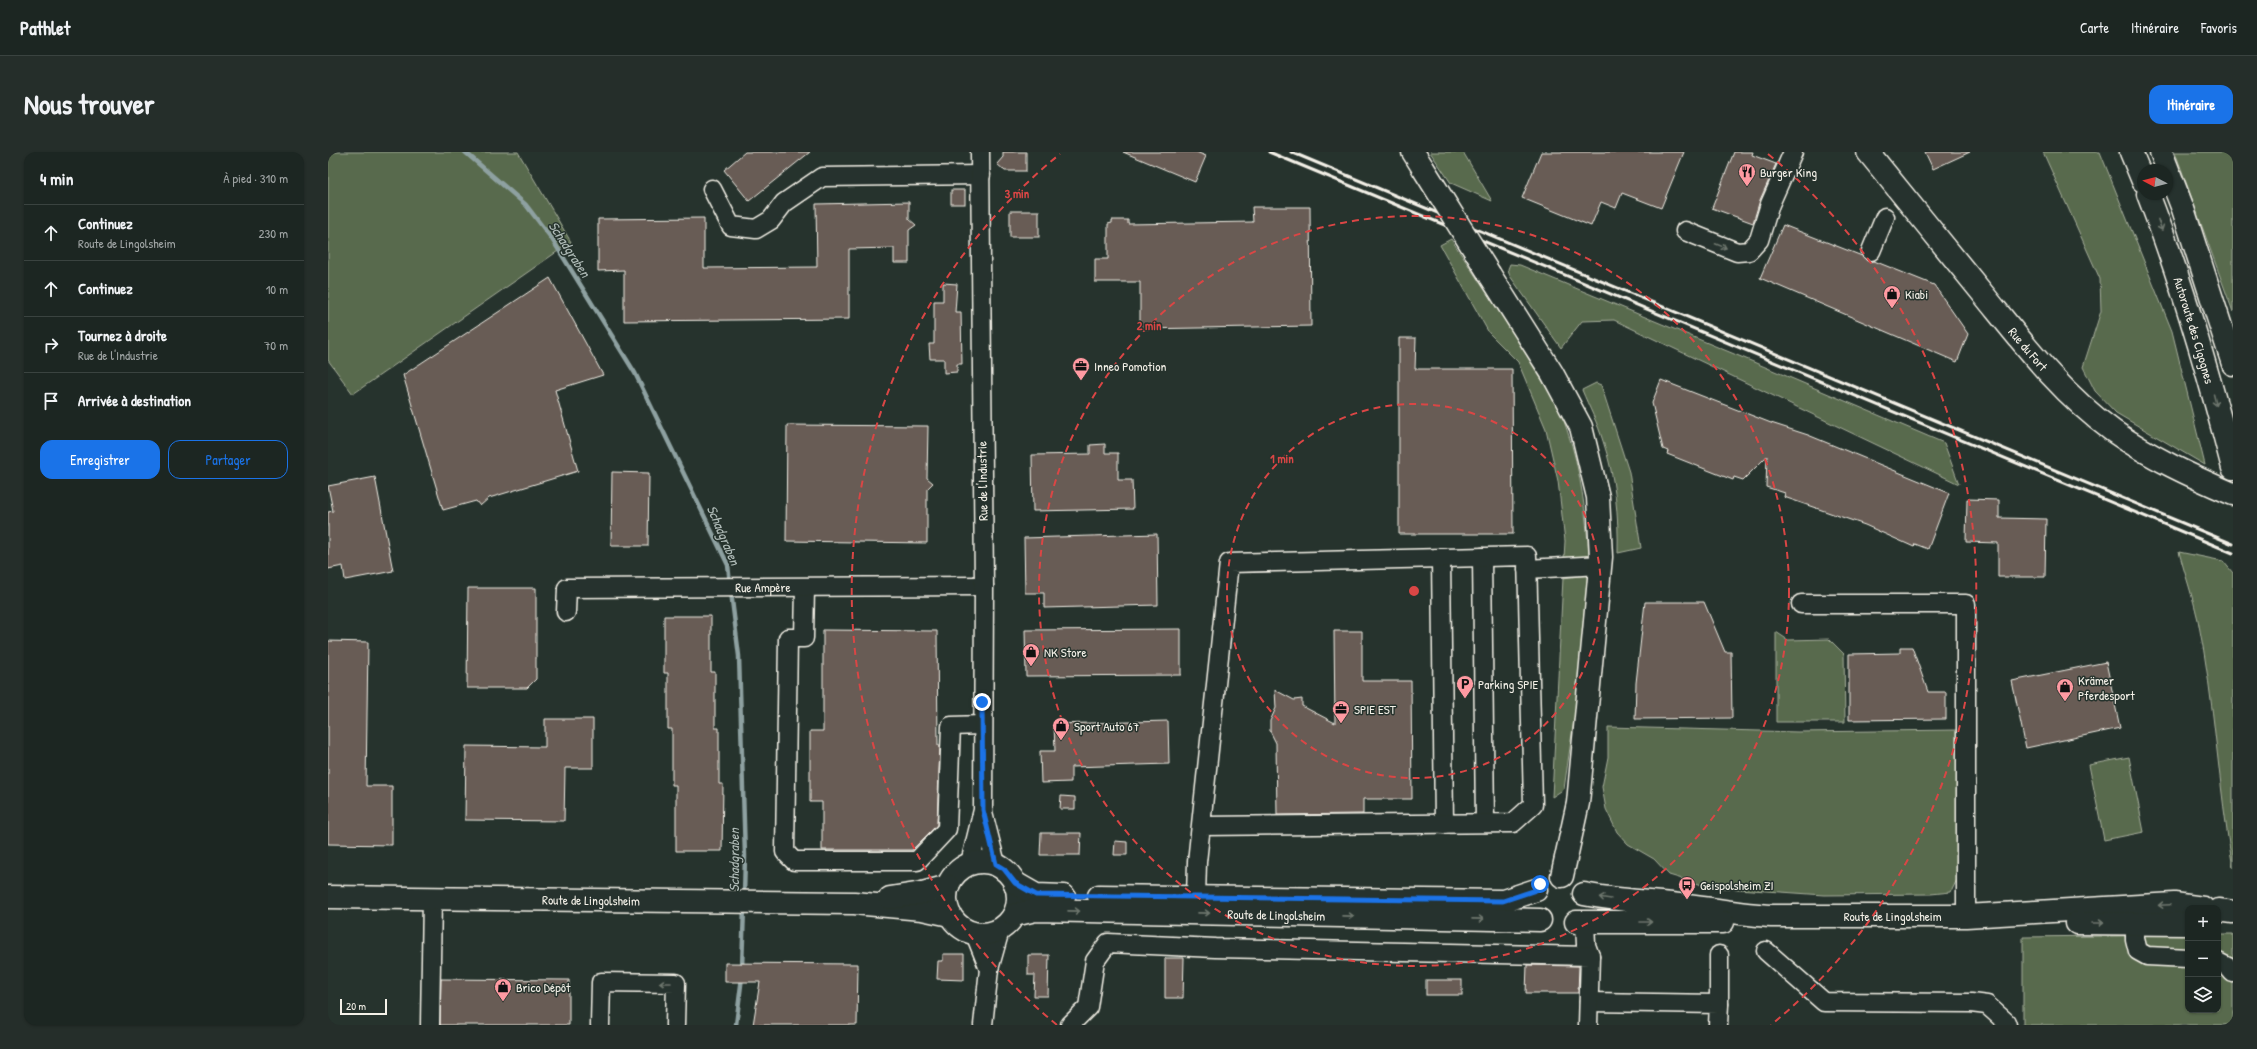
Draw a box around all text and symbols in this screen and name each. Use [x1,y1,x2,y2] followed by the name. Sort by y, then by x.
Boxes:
[20,15,70,41] text: Pathlet
[2080,18,2109,37] text: Carte
[2131,18,2179,37] text: Itinéraire
[2201,18,2237,37] text: Favoris
[24,85,155,123] text: Nous trouver
[2149,85,2233,124] button: Itinéraire
[1737,162,1757,187] restaurant icon: Burger King
[1760,163,1817,181] place label: Burger King
[2137,164,2173,200] north arrow
[40,167,73,190] text: 4 min
[223,169,288,187] text: À pied · 310 m
[1005,185,1030,202] text: 3 min
[78,213,133,234] text: Continuez
[544,217,596,283] water label: Schadgraben
[2157,218,2164,230] one-way arrow
[40,222,62,244] icon: ahead
[258,224,288,242] text: 230 m
[78,234,176,252] text: Route de Lingolsheim
[1715,243,1727,250] one-way arrow
[2169,275,2219,386] street label: Autoroute des Cigognes
[40,278,62,300] icon: ahead
[78,278,133,299] text: Continuez
[266,280,288,298] text: 10 m
[1882,284,1902,309] shop icon: Kiabi
[1905,285,1928,303] place label: Kiabi
[1137,317,1162,334] text: 2 min
[2005,323,2052,375] street label: Rue du Fort
[78,325,167,346] text: Tournez à droite
[40,334,62,356] icon: right
[264,336,288,354] text: 70 m
[78,346,158,364] text: Rue de l'Industrie
[1071,356,1091,381] office icon: Inneo Pomotion
[1094,357,1166,375] place label: Inneo Pomotion
[40,390,62,412] icon: arrive
[78,390,191,411] text: Arrivée à destination
[2212,394,2220,407] one-way arrow
[40,440,160,479] button: Enregistrer
[168,440,288,479] button: Partager
[972,441,992,521] street label: Rue de l'Industrie
[1270,450,1294,467] text: 1 min
[702,502,746,570] water label: Schadgraben
[735,578,791,596] street label: Rue Ampère
[1407,584,1421,598] centre of rings
[1021,642,1041,667] shop icon: NK Store
[1044,643,1087,661] place label: NK Store
[2078,671,2135,704] place label: Krämer Pferdesport
[1455,674,1475,699] parking icon: Parking SPIE
[1478,675,1539,693] place label: Parking SPIE
[2055,677,2075,702] shop icon: Krämer Pferdesport
[973,693,991,711] route end
[1331,699,1351,724] office icon: SPIE EST
[1354,700,1397,718] place label: SPIE EST
[1051,716,1071,741] shop icon: Sport Auto 67
[1074,717,1139,735] place label: Sport Auto 67
[724,827,744,892] water label: Schadgraben
[1531,875,1549,893] route start
[1677,875,1697,900] bus stop icon: Geispolsheim ZI
[1700,876,1774,894] place label: Geispolsheim ZI
[542,890,640,910] street label: Route de Lingolsheim
[1599,894,1612,902] one-way arrow
[2158,901,2171,908] one-way arrow
[1227,905,1326,925] street label: Route de Lingolsheim
[2185,905,2221,1013] map controls
[2185,905,2221,941] button: +
[1067,907,1080,915] one-way arrow
[1844,907,1942,925] street label: Route de Lingolsheim
[1197,909,1210,917] one-way arrow
[1341,912,1354,920] one-way arrow
[1471,915,1484,923] one-way arrow
[1639,918,1652,926] one-way arrow
[2091,919,2104,927] one-way arrow
[2185,941,2221,977] button: −
[493,977,513,1002] shop icon: Brico Dépôt
[2185,977,2221,1013] button: layers
[516,978,571,996] place label: Brico Dépôt
[659,979,672,987] one-way arrow
[340,997,387,1016] scale bar
[346,999,366,1013] text: 20 m

